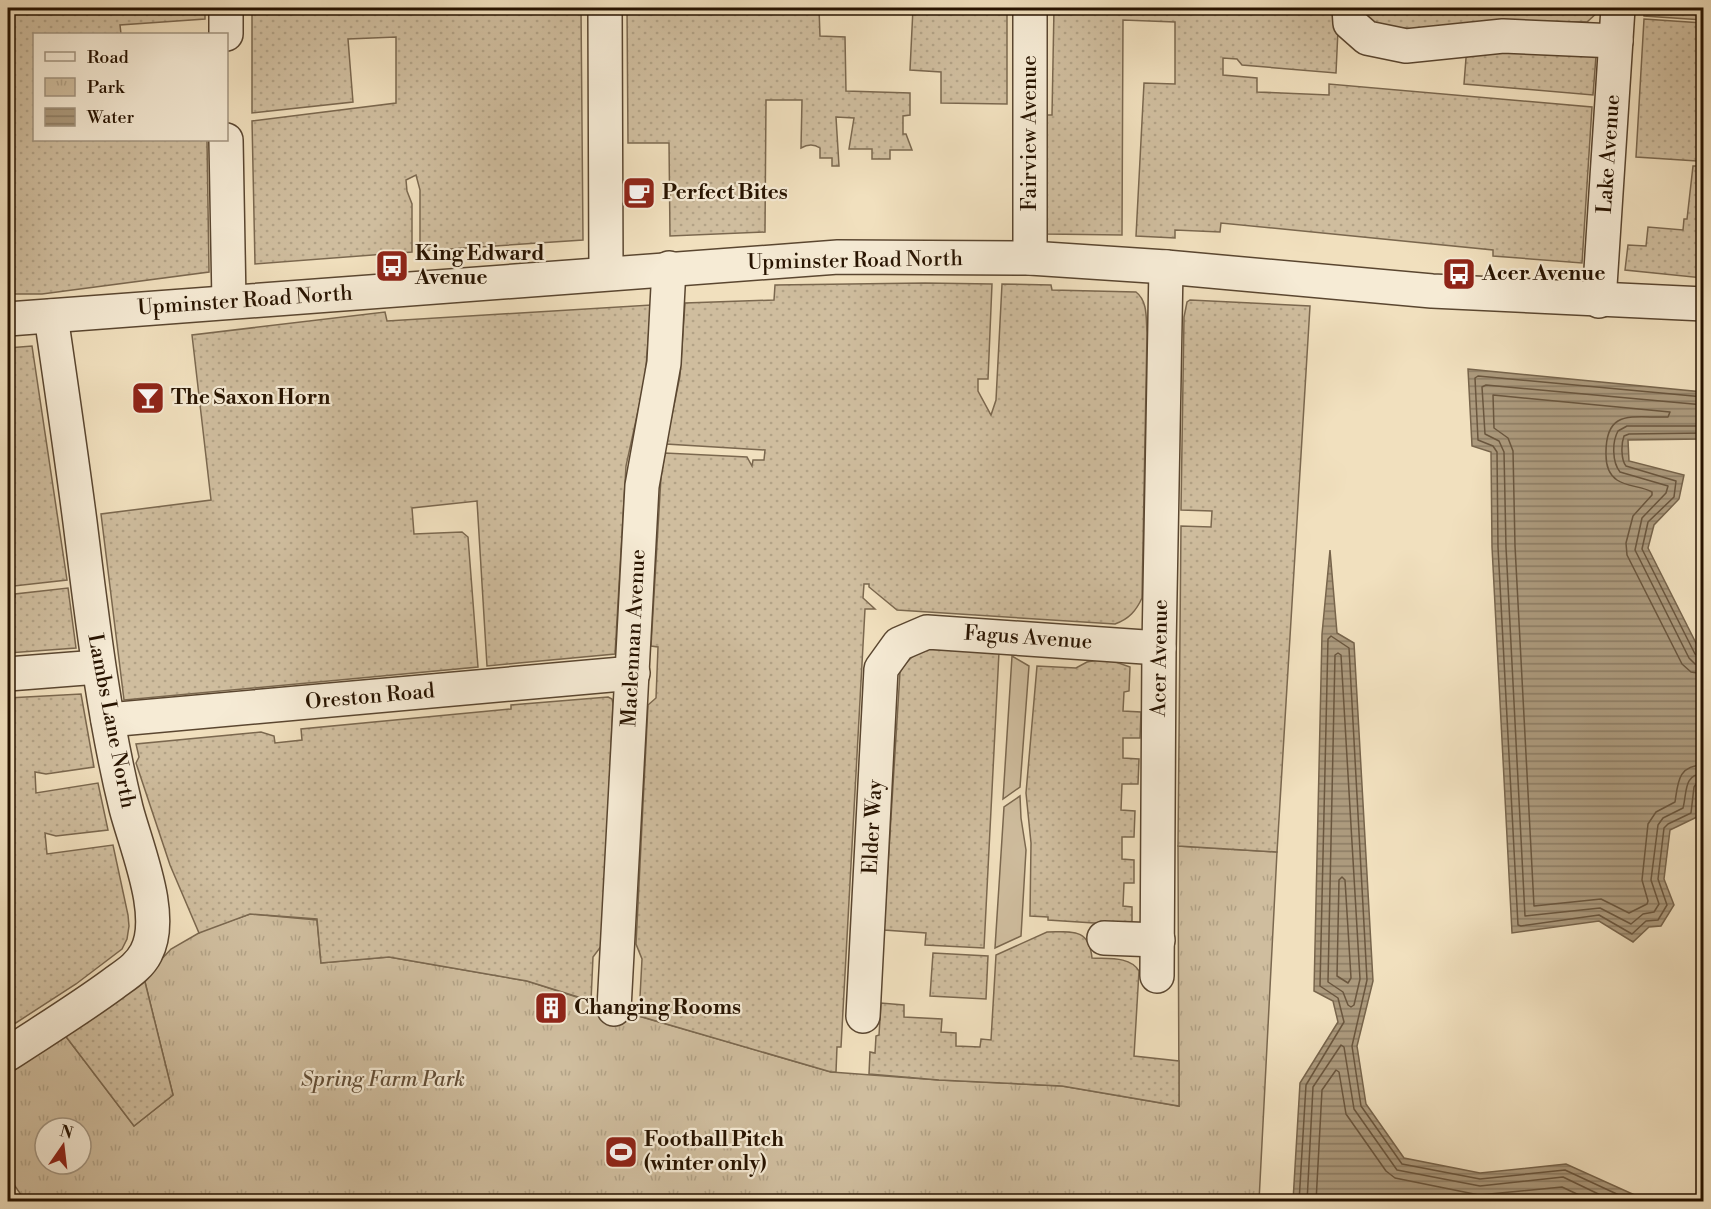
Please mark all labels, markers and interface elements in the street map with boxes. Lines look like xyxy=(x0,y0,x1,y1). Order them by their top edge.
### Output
legend xyxy=(33,33,228,141)
text: Road xyxy=(87,46,130,69)
street label: Fairview Avenue xyxy=(1017,55,1043,211)
text: Park xyxy=(87,76,126,99)
street label: Lake Avenue xyxy=(1592,94,1626,214)
text: Water xyxy=(86,106,135,129)
cafe icon: Perfect Bites xyxy=(621,175,657,211)
place label: Perfect Bites xyxy=(662,180,788,206)
place label: King Edward Avenue xyxy=(414,241,544,291)
street label: Upminster Road North xyxy=(747,246,964,276)
bus stop icon: King Edward Avenue xyxy=(374,248,410,284)
bus stop icon: Acer Avenue xyxy=(1441,256,1477,292)
place label: Acer Avenue xyxy=(1481,261,1605,287)
street label: Upminster Road North xyxy=(136,280,354,321)
bar icon: The Saxon Horn xyxy=(130,380,166,416)
place label: The Saxon Horn xyxy=(171,385,330,411)
street label: Maclennan Avenue xyxy=(616,548,652,728)
street label: Acer Avenue xyxy=(1146,599,1174,718)
street label: Fagus Avenue xyxy=(963,621,1093,655)
street label: Lambs Lane North xyxy=(81,631,141,811)
street label: Oreston Road xyxy=(304,678,436,716)
street label: Elder Way xyxy=(858,778,889,875)
building icon: Changing Rooms xyxy=(533,990,569,1026)
place label: Changing Rooms xyxy=(574,995,741,1021)
park label: Spring Farm Park xyxy=(301,1067,465,1093)
north arrow xyxy=(33,1116,93,1176)
text: N xyxy=(58,1121,75,1144)
place label: Football Pitch (winter only) xyxy=(644,1127,784,1177)
sports icon: Football Pitch (winter only) xyxy=(603,1134,639,1170)

